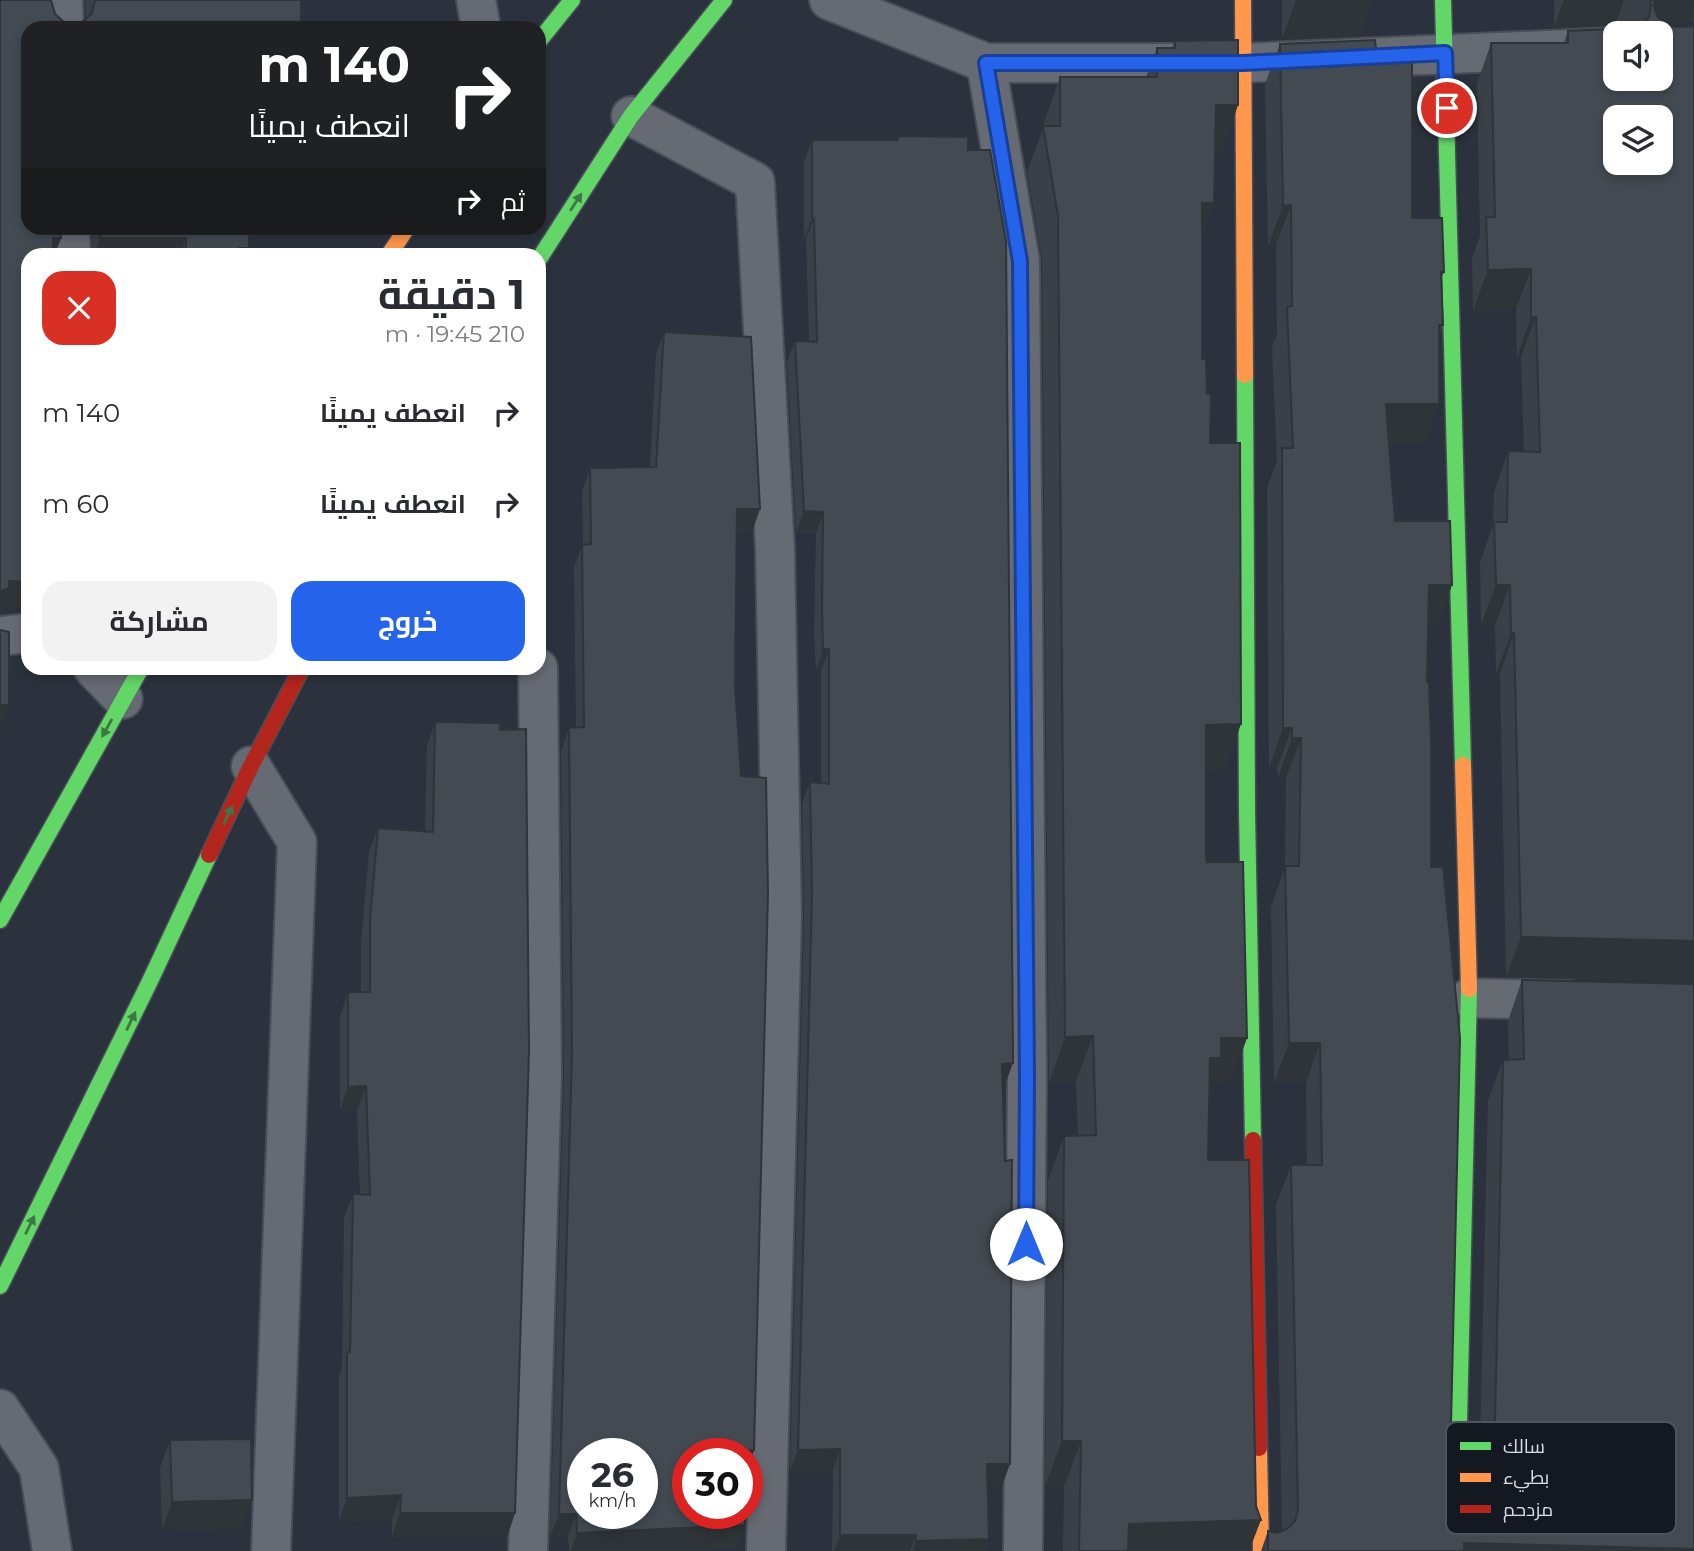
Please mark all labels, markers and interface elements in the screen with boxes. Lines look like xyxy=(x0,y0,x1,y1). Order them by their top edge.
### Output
map controls xyxy=(1603,21,1673,175)
button: sound xyxy=(1603,21,1673,91)
text: 140 m xyxy=(258,35,410,94)
icon: right xyxy=(434,49,525,140)
pin xyxy=(1417,78,1477,138)
icon: arrive xyxy=(1428,89,1466,127)
button: layers xyxy=(1603,105,1673,175)
text: انعطف يمينًا xyxy=(248,106,410,145)
icon: right xyxy=(449,182,487,220)
text: ثم xyxy=(501,186,525,218)
one-way arrow xyxy=(569,192,582,211)
text: 1 دقيقة xyxy=(378,268,525,320)
button: close xyxy=(42,271,116,345)
text: 210 m · 19:45 xyxy=(385,320,525,348)
icon: right xyxy=(487,394,525,432)
text: 140 m xyxy=(42,397,120,429)
text: انعطف يمينًا xyxy=(320,397,466,429)
icon: right xyxy=(487,485,525,523)
text: 60 m xyxy=(42,488,109,520)
text: انعطف يمينًا xyxy=(320,488,466,520)
button: مشاركة xyxy=(42,581,277,661)
button: خروج xyxy=(291,581,525,661)
one-way arrow xyxy=(101,718,113,737)
one-way arrow xyxy=(222,805,234,825)
one-way arrow xyxy=(125,1011,136,1031)
position arrow xyxy=(989,1207,1063,1281)
one-way arrow xyxy=(25,1215,36,1235)
legend xyxy=(1446,1422,1676,1534)
text: سالك xyxy=(1503,1435,1545,1458)
speed limit sign: 30 xyxy=(672,1438,763,1529)
text: 26 xyxy=(591,1453,634,1496)
text: بطيء xyxy=(1503,1466,1549,1492)
text: km/h xyxy=(588,1490,637,1512)
text: مزدحم xyxy=(1503,1498,1553,1523)

